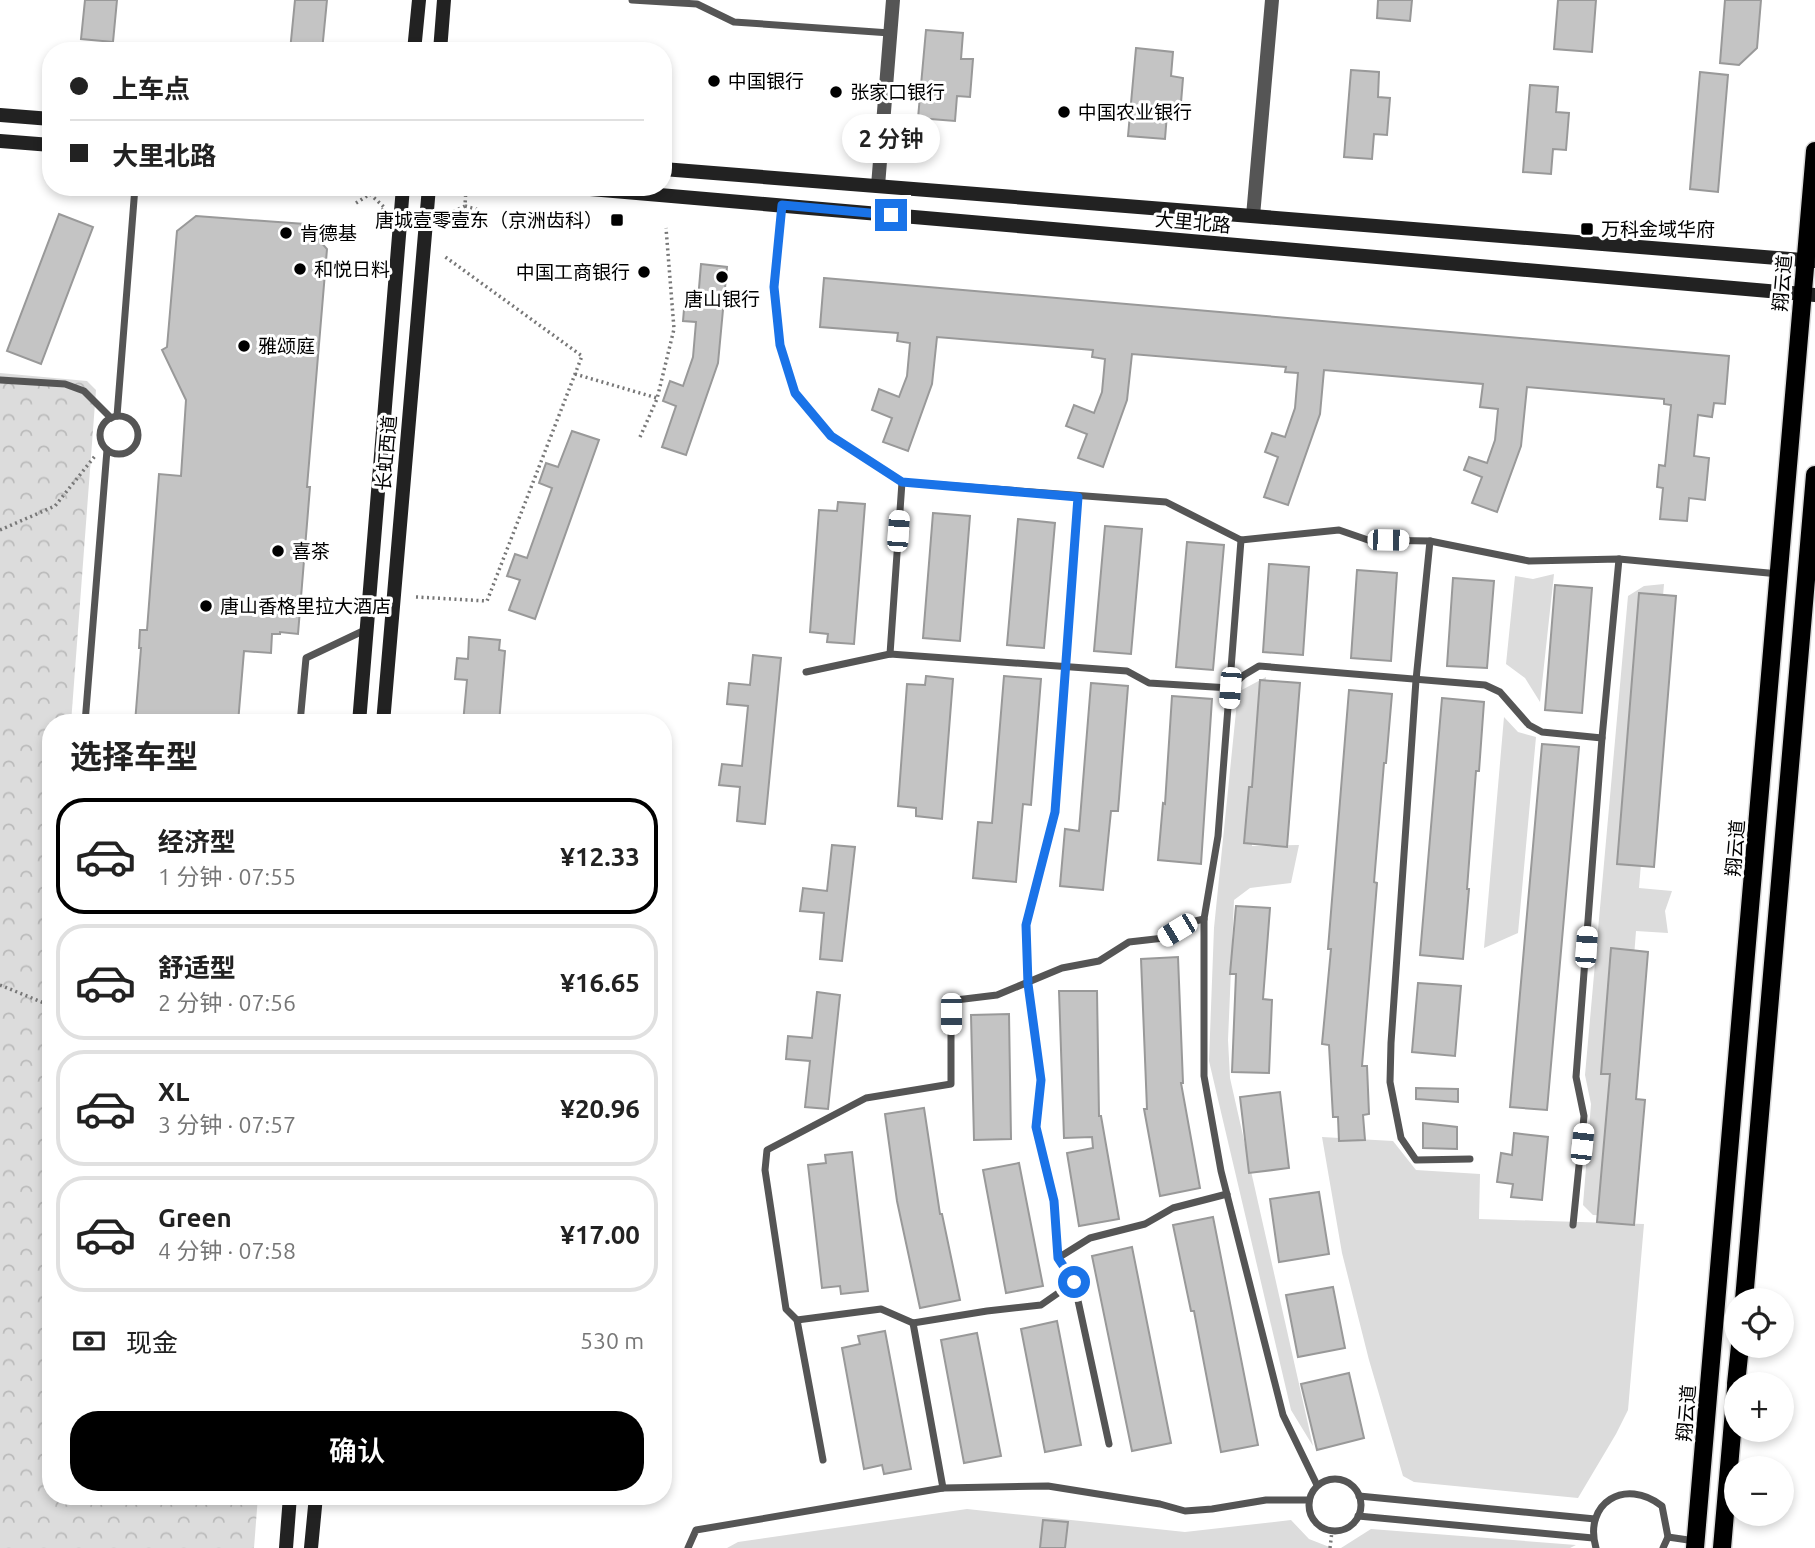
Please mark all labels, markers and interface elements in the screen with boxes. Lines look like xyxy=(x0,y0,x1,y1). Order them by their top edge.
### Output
place label: 中国银行 xyxy=(728,70,804,92)
marker: 中国银行 xyxy=(706,73,722,89)
text: 上车点 xyxy=(112,74,190,103)
place label: 张家口银行 xyxy=(850,81,945,103)
marker: 张家口银行 xyxy=(828,84,844,100)
place label: 中国农业银行 xyxy=(1078,101,1192,123)
marker: 中国农业银行 xyxy=(1056,104,1072,120)
callout: 2 分钟 xyxy=(842,114,940,162)
text: 2 分钟 xyxy=(859,126,923,151)
text: 大里北路 xyxy=(112,141,216,170)
route end xyxy=(875,199,907,231)
street label: 大里北路 xyxy=(1154,208,1232,236)
place label: 唐城壹零壹东（京洲齿科） xyxy=(375,209,603,231)
marker: 唐城壹零壹东（京洲齿科） xyxy=(609,212,625,228)
place label: 万科金域华府 xyxy=(1601,218,1715,240)
marker: 万科金域华府 xyxy=(1579,221,1595,237)
place label: 肯德基 xyxy=(300,222,357,244)
marker: 肯德基 xyxy=(278,225,294,241)
street label: 翔云道 xyxy=(1769,254,1795,312)
place label: 和悦日料 xyxy=(314,258,390,280)
marker: 和悦日料 xyxy=(292,261,308,277)
place label: 中国工商银行 xyxy=(516,261,630,283)
marker: 中国工商银行 xyxy=(636,264,652,280)
marker: 唐山银行 xyxy=(714,269,730,285)
place label: 唐山银行 xyxy=(684,288,760,310)
place label: 雅颂庭 xyxy=(258,335,315,357)
marker: 雅颂庭 xyxy=(236,338,252,354)
street label: 长虹西道 xyxy=(372,414,400,492)
car xyxy=(887,509,910,553)
car xyxy=(1367,529,1410,551)
place label: 喜茶 xyxy=(292,540,330,562)
marker: 喜茶 xyxy=(270,543,286,559)
place label: 唐山香格里拉大酒店 xyxy=(220,595,391,617)
marker: 唐山香格里拉大酒店 xyxy=(198,598,214,614)
car xyxy=(1219,666,1242,710)
text: 选择车型 xyxy=(70,738,198,774)
street label: 翔云道 xyxy=(1722,819,1748,877)
icon: car xyxy=(74,825,137,888)
text: 经济型 xyxy=(158,827,236,856)
text: ¥12.33 xyxy=(560,842,640,871)
text: 1 分钟 · 07:55 xyxy=(158,864,296,889)
car xyxy=(1154,910,1201,950)
car xyxy=(1575,925,1598,969)
icon: car xyxy=(74,951,137,1014)
text: 舒适型 xyxy=(158,953,236,982)
text: ¥16.65 xyxy=(560,968,640,997)
text: 2 分钟 · 07:56 xyxy=(158,990,296,1015)
car xyxy=(941,993,962,1035)
icon: car xyxy=(74,1077,137,1140)
text: XL xyxy=(158,1077,189,1106)
text: ¥20.96 xyxy=(560,1094,640,1123)
text: 3 分钟 · 07:57 xyxy=(158,1112,296,1137)
car xyxy=(1570,1122,1595,1166)
icon: car xyxy=(74,1203,137,1266)
text: Green xyxy=(158,1203,232,1232)
text: ¥17.00 xyxy=(560,1220,640,1249)
text: 4 分钟 · 07:58 xyxy=(158,1238,296,1263)
route start xyxy=(1058,1266,1090,1298)
map controls xyxy=(1724,1288,1794,1526)
button: locate xyxy=(1724,1288,1794,1358)
icon: cash xyxy=(70,1322,108,1360)
text: 现金 xyxy=(126,1328,178,1357)
text: 530 m xyxy=(580,1328,644,1353)
button: + xyxy=(1724,1372,1794,1442)
street label: 翔云道 xyxy=(1673,1384,1699,1442)
button: 确认 xyxy=(70,1411,644,1491)
button: − xyxy=(1724,1456,1794,1526)

